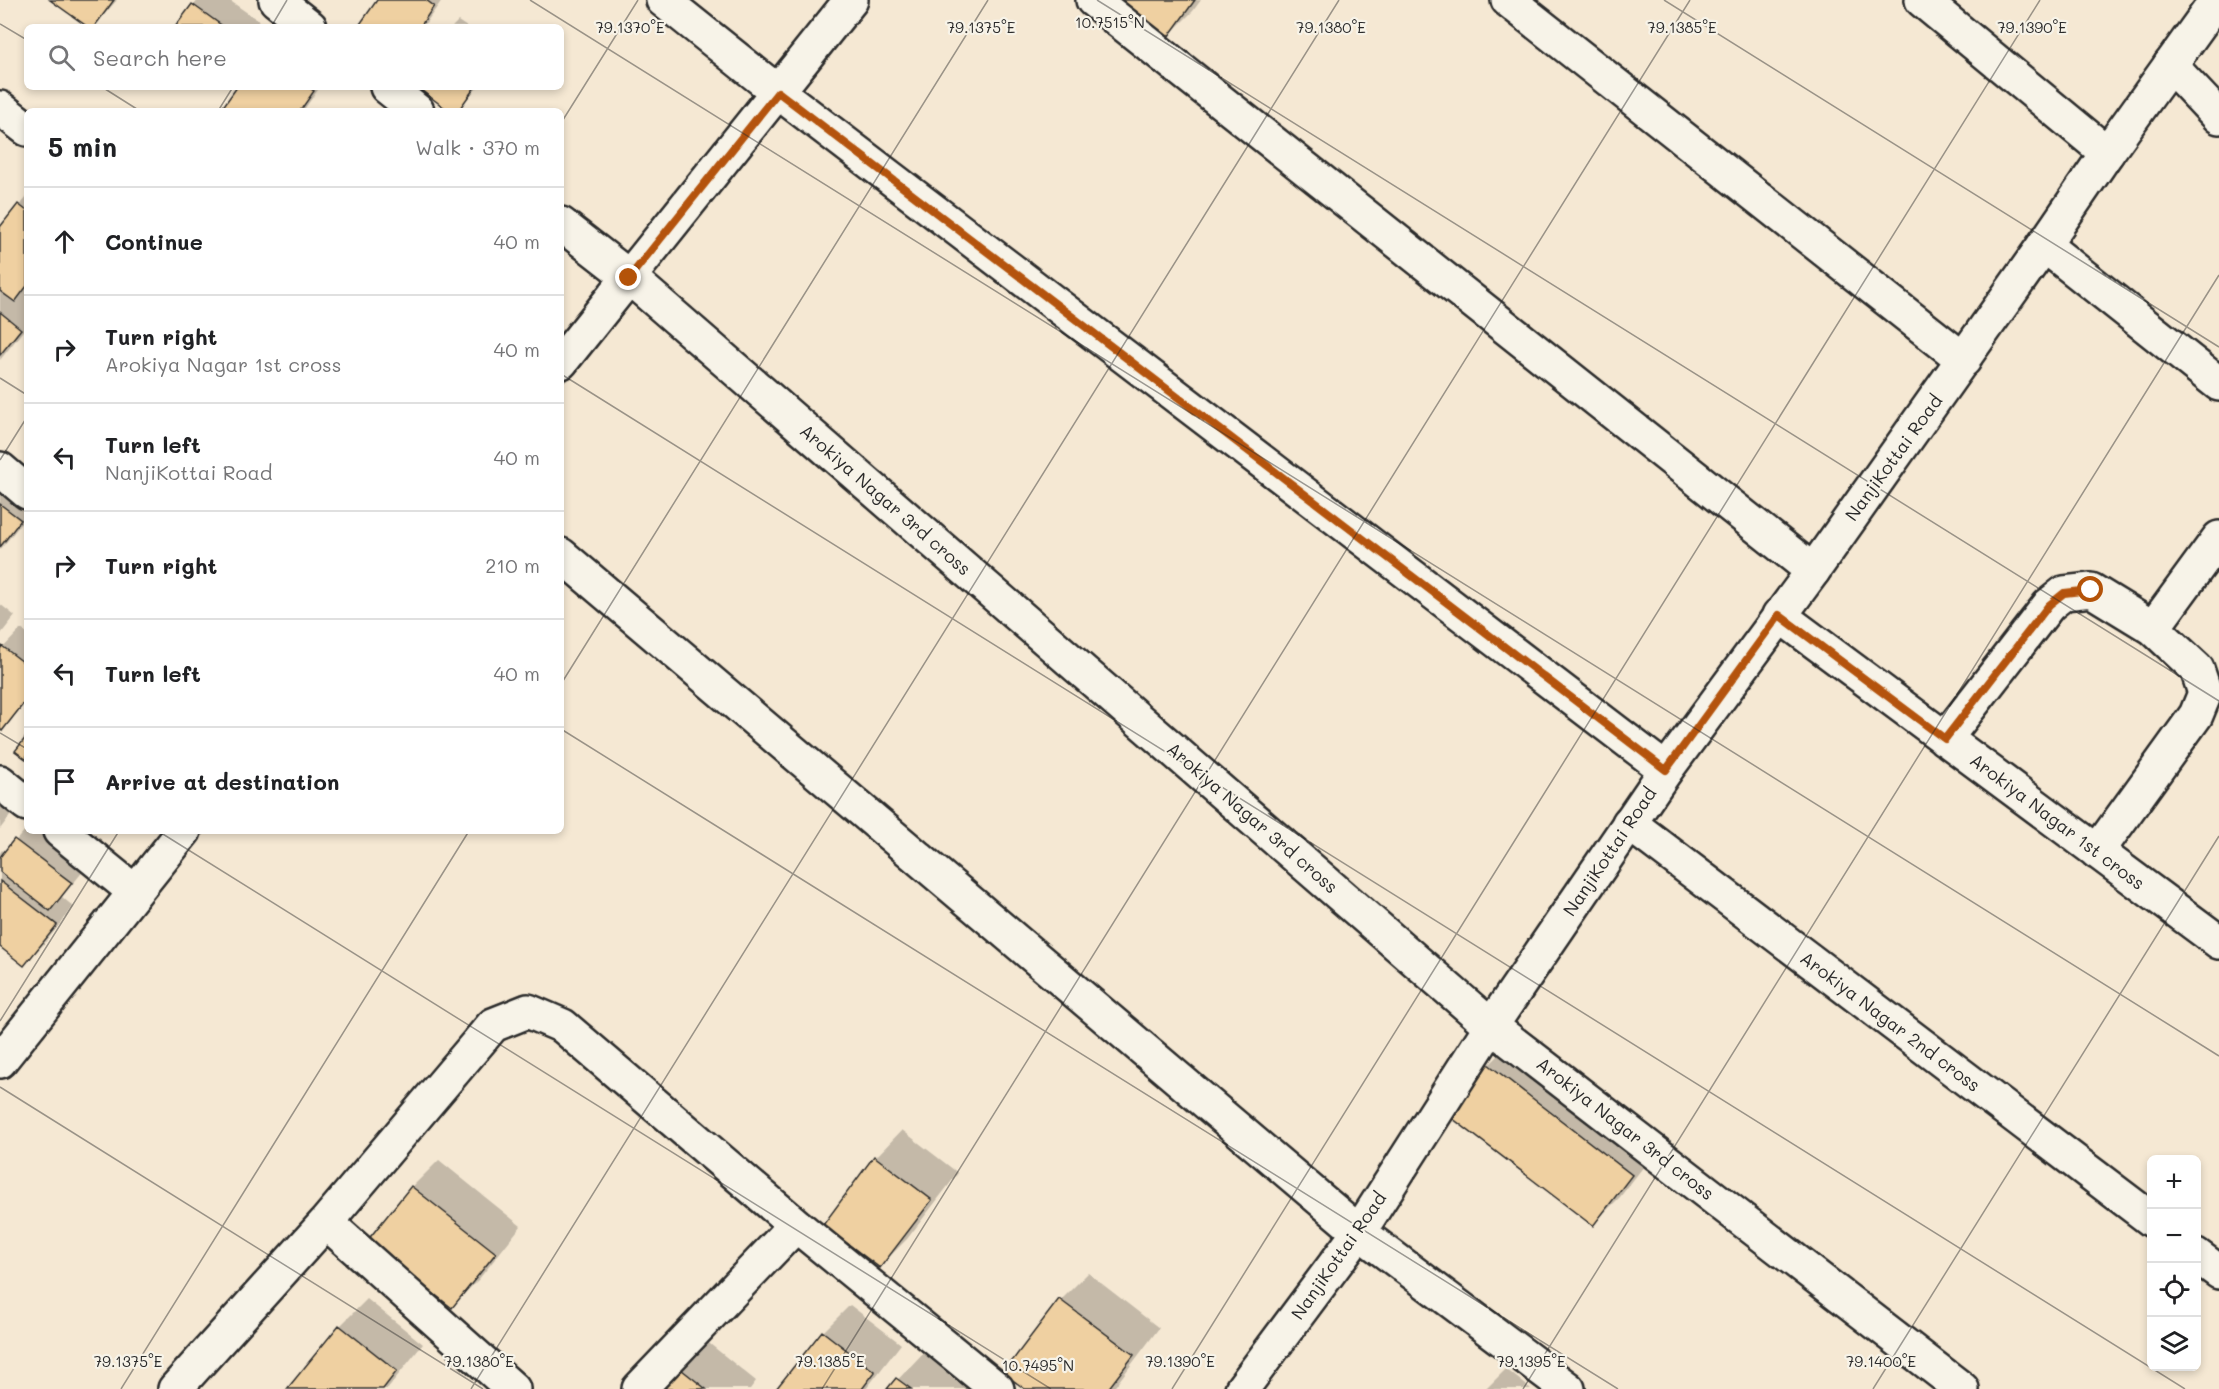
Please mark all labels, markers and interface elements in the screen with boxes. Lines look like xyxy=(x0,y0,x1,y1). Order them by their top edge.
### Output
text: 10.7515°N xyxy=(1075,12,1145,32)
text: 79.1370°E xyxy=(595,17,665,37)
text: 79.1375°E xyxy=(947,17,1016,37)
text: 79.1380°E xyxy=(1296,17,1366,37)
text: 79.1385°E xyxy=(1647,17,1717,37)
text: 79.1390°E xyxy=(1997,17,2067,37)
search box xyxy=(24,24,564,90)
icon: search xyxy=(45,41,78,74)
text: Search here xyxy=(93,43,227,72)
text: 5 min xyxy=(48,130,117,164)
text: Walk · 370 m xyxy=(415,134,540,160)
icon: ahead xyxy=(48,225,81,258)
text: Continue xyxy=(105,227,203,256)
text: 40 m xyxy=(494,228,540,254)
route end xyxy=(615,264,641,290)
text: Turn right xyxy=(105,322,217,351)
icon: right xyxy=(48,333,81,366)
text: 40 m xyxy=(494,336,540,362)
text: Arokiya Nagar 1st cross xyxy=(105,351,341,377)
street label: NanjiKottai Road xyxy=(1839,389,1947,525)
street label: Arokiya Nagar 3rd cross xyxy=(795,418,976,580)
text: Turn left xyxy=(105,430,201,459)
icon: left xyxy=(48,441,81,474)
text: 40 m xyxy=(494,444,540,470)
text: NanjiKottai Road xyxy=(105,459,273,485)
icon: right xyxy=(48,549,81,582)
text: Turn right xyxy=(105,551,217,580)
text: 210 m xyxy=(485,552,540,578)
route start xyxy=(2077,576,2103,602)
icon: left xyxy=(48,657,81,690)
text: Turn left xyxy=(105,659,201,688)
text: 40 m xyxy=(494,660,540,686)
street label: Arokiya Nagar 3rd cross xyxy=(1162,736,1343,898)
street label: Arokiya Nagar 1st cross xyxy=(1965,748,2150,895)
icon: arrive xyxy=(48,765,81,798)
text: Arrive at destination xyxy=(105,767,340,796)
street label: NanjiKottai Road xyxy=(1557,782,1661,921)
street label: Arokiya Nagar 2nd cross xyxy=(1796,946,1985,1097)
street label: Arokiya Nagar 3rd cross xyxy=(1532,1051,1719,1205)
map controls xyxy=(2147,1155,2201,1371)
button: + xyxy=(2147,1155,2201,1209)
street label: NanjiKottai Road xyxy=(1285,1187,1391,1324)
button: − xyxy=(2147,1209,2201,1263)
button: locate xyxy=(2147,1263,2201,1317)
button: layers xyxy=(2147,1317,2201,1371)
text: 79.1375°E xyxy=(94,1351,163,1371)
text: 79.1380°E xyxy=(444,1351,514,1371)
text: 79.1385°E xyxy=(795,1351,865,1371)
text: 79.1390°E xyxy=(1145,1351,1215,1371)
text: 79.1395°E xyxy=(1496,1351,1566,1371)
text: 79.1400°E xyxy=(1846,1351,1916,1371)
text: 10.7495°N xyxy=(1002,1355,1074,1375)

